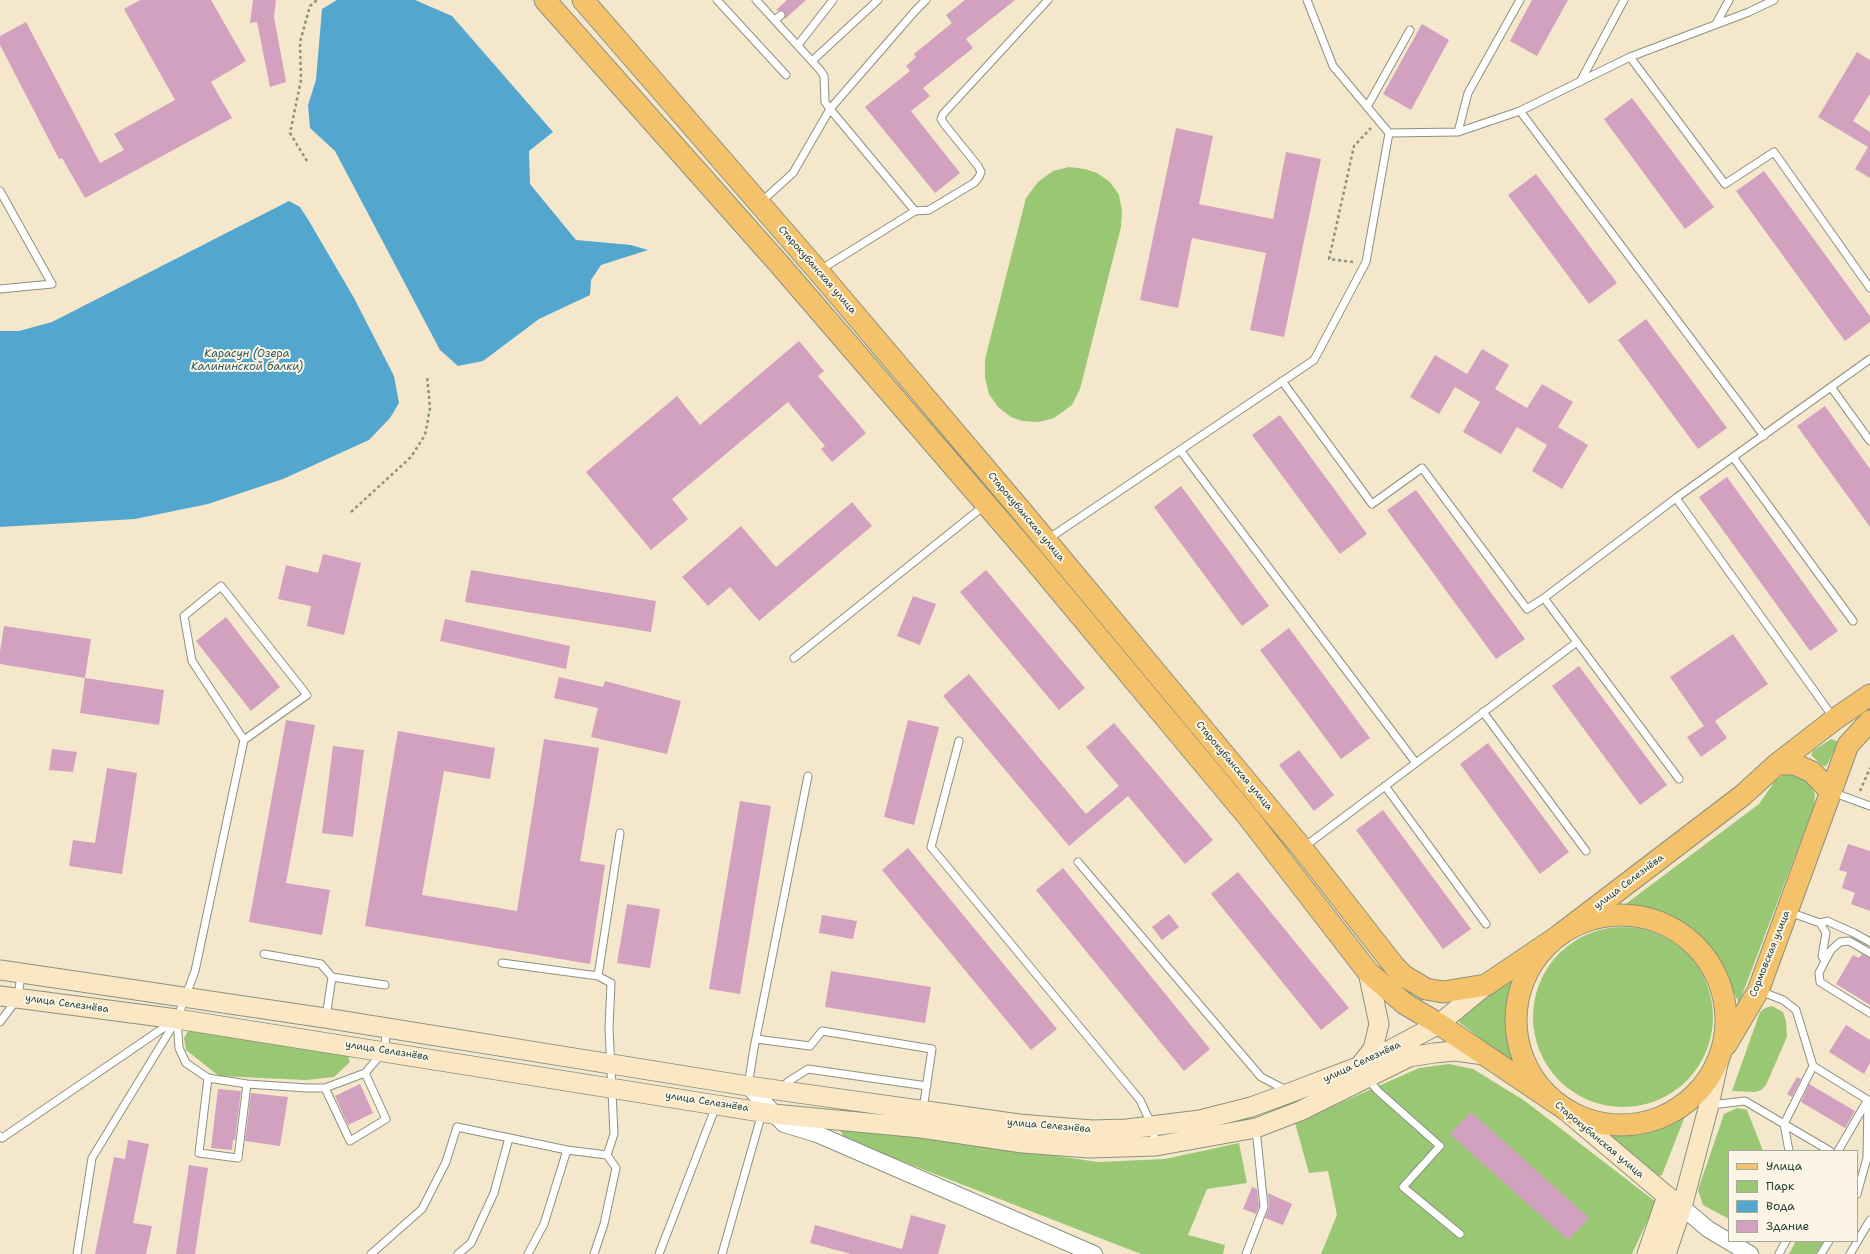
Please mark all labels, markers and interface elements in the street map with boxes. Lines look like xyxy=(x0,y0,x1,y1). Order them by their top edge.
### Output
street label: Старокубанская улица xyxy=(776,224,858,316)
water label: Карасун (Озера Калининской балки) xyxy=(191,347,303,373)
street label: Старокубанская улица xyxy=(985,470,1067,564)
street label: Старокубанская улица xyxy=(1193,719,1275,813)
street label: улица Селезнёва xyxy=(1592,852,1666,912)
street label: Сормовская улица xyxy=(1747,909,1793,999)
street label: улица Селезнёва xyxy=(24,992,110,1016)
street label: улица Селезнёва xyxy=(344,1038,430,1064)
street label: улица Селезнёва xyxy=(1321,1039,1403,1085)
street label: улица Селезнёва xyxy=(664,1089,750,1115)
street label: Старокубанская улица xyxy=(1552,1099,1646,1181)
street label: улица Селезнёва xyxy=(1007,1116,1091,1136)
legend xyxy=(1728,1150,1858,1242)
text: Улица xyxy=(1766,1158,1802,1174)
text: Парк xyxy=(1766,1178,1794,1194)
text: Вода xyxy=(1766,1198,1795,1214)
text: Здание xyxy=(1766,1218,1809,1234)

